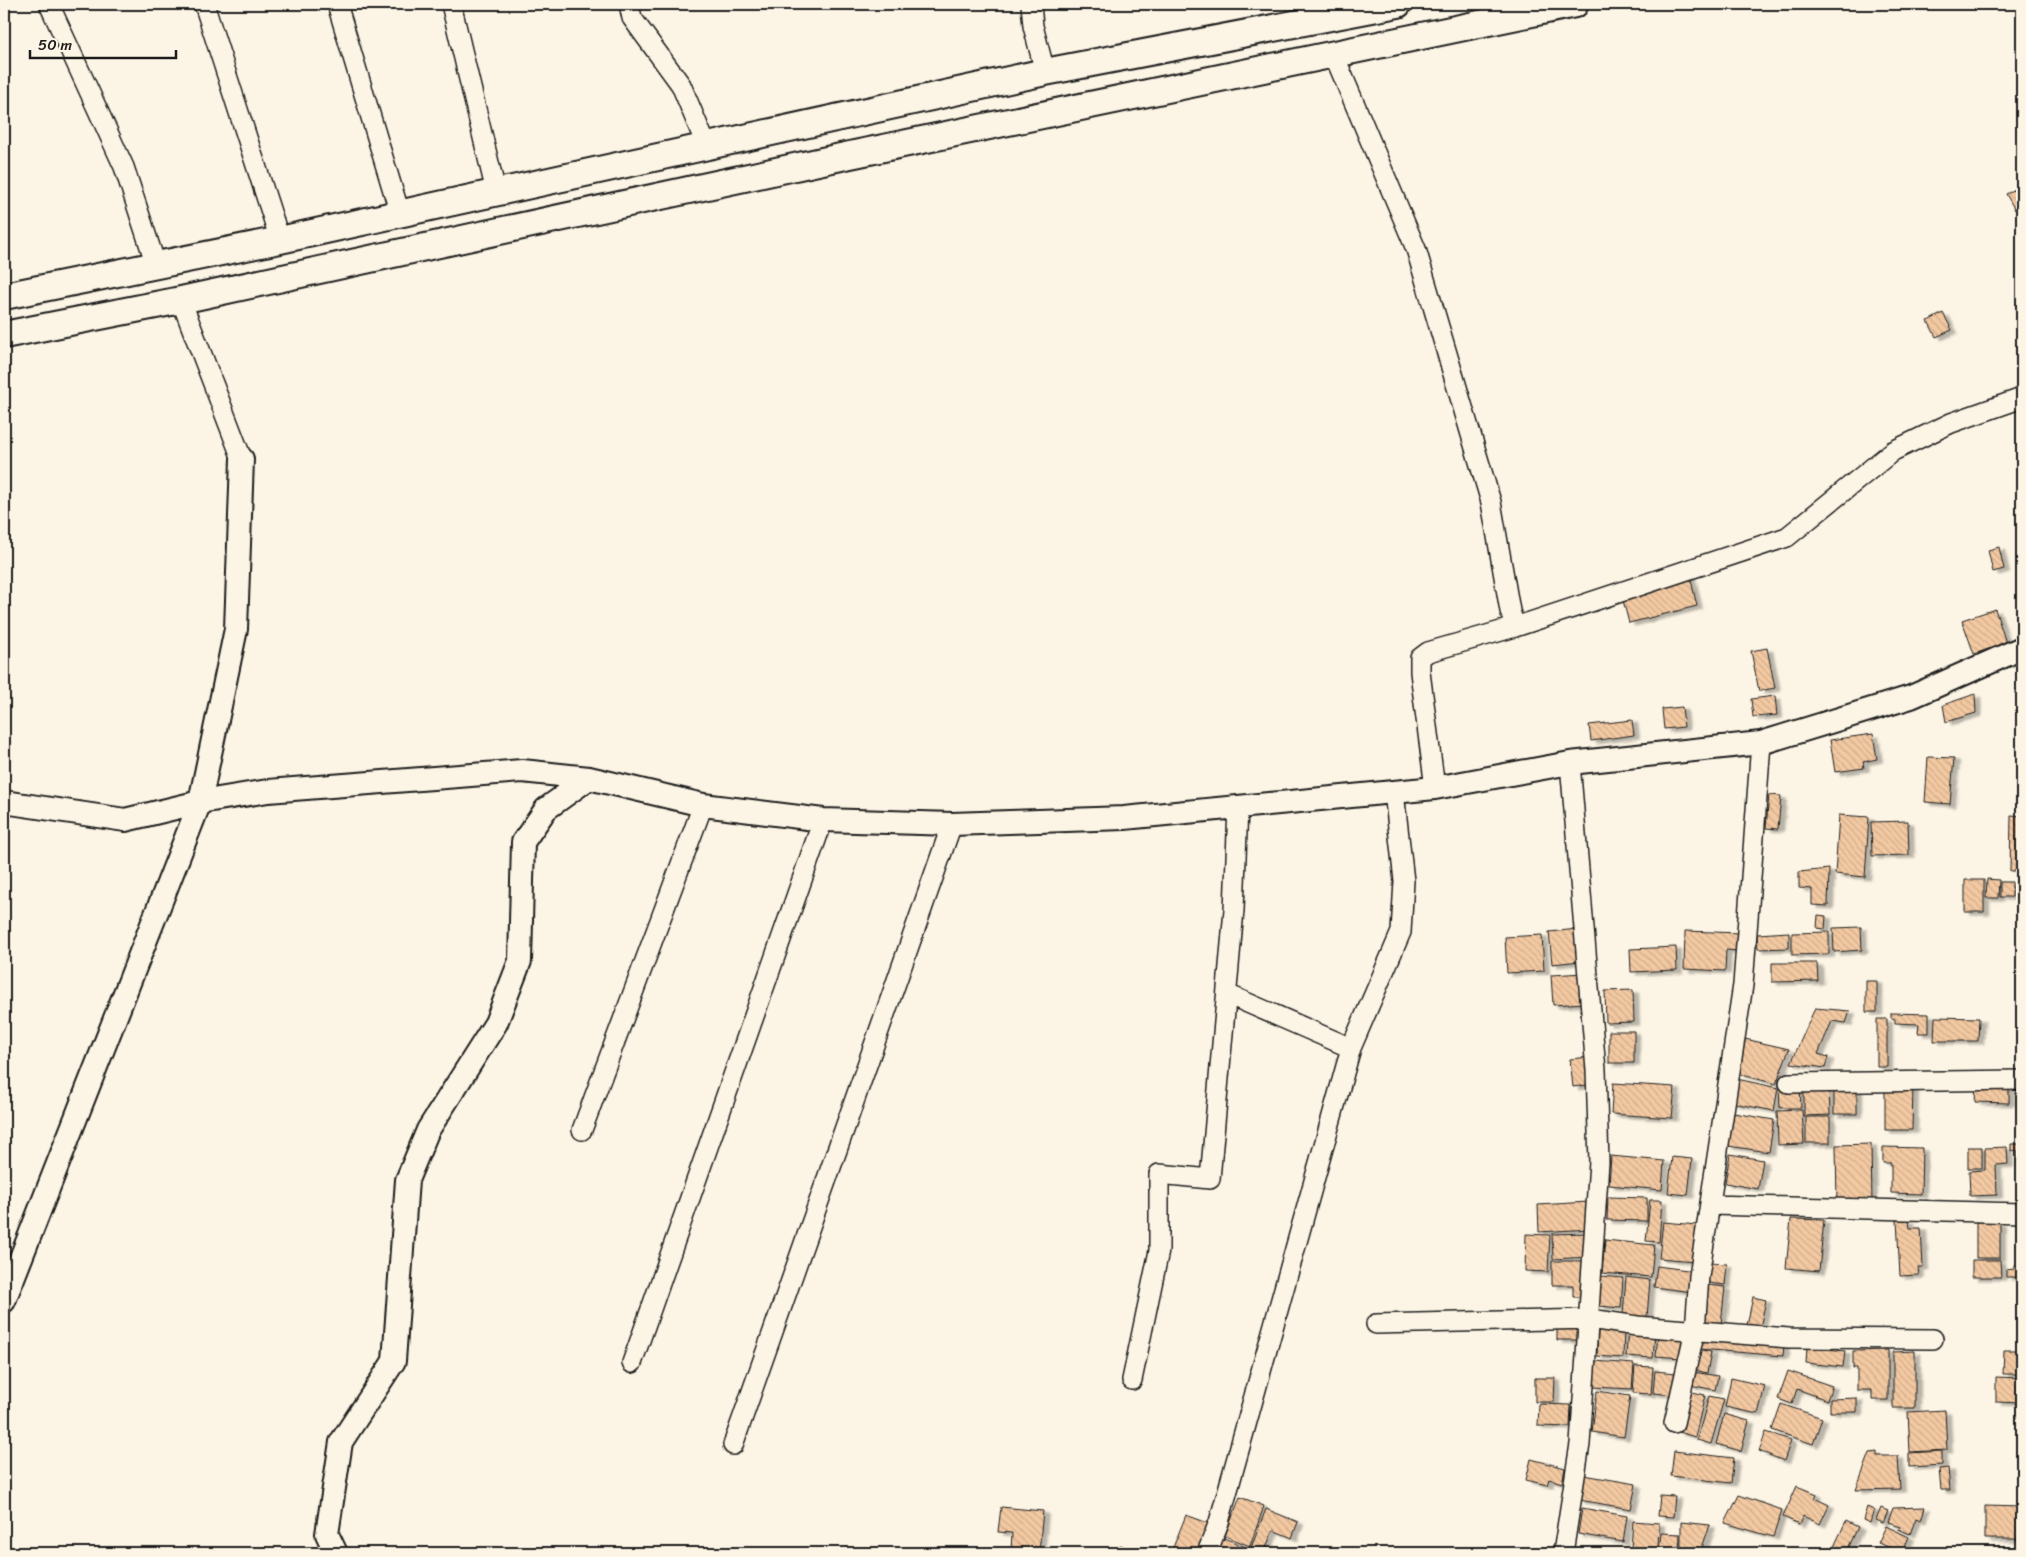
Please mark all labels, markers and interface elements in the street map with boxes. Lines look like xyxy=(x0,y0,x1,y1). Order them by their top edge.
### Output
scale bar xyxy=(30,28,176,60)
text: 50 m xyxy=(38,32,73,58)

